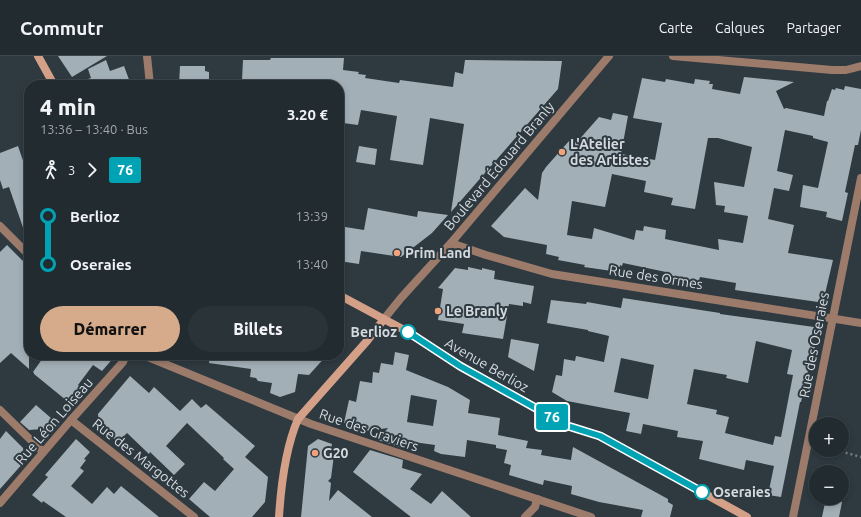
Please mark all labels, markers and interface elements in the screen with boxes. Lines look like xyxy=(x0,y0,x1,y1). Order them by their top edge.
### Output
text: Commutr xyxy=(20,17,103,39)
text: Carte xyxy=(659,20,693,36)
text: Calques xyxy=(715,20,764,36)
text: Partager xyxy=(786,20,841,36)
text: 4 min xyxy=(40,94,96,119)
street label: Boulevard Édouard Branly xyxy=(440,98,558,234)
text: 3.20 € xyxy=(287,106,328,123)
text: 13:36 – 13:40 · Bus xyxy=(40,122,148,136)
place label: L'Atelier des Artistes xyxy=(570,136,649,168)
marker: L'Atelier des Artistes xyxy=(557,147,567,157)
icon: walk xyxy=(40,159,62,181)
icon: forward xyxy=(81,159,103,181)
text: 76 xyxy=(117,162,133,178)
text: 3 xyxy=(68,163,75,177)
text: Berlioz xyxy=(70,208,120,225)
text: 13:39 xyxy=(295,209,328,223)
place label: Prim Land xyxy=(405,245,471,261)
marker: Prim Land xyxy=(392,248,402,258)
text: Oseraies xyxy=(70,256,132,273)
text: 13:40 xyxy=(295,257,328,271)
street label: Rue des Ormes xyxy=(608,262,704,292)
street label: Rue des Oseraies xyxy=(796,291,832,399)
place label: Le Branly xyxy=(446,303,508,319)
button: Démarrer xyxy=(40,306,180,352)
button: Billets xyxy=(188,306,328,352)
marker: Le Branly xyxy=(433,306,443,316)
place label: Berlioz xyxy=(351,324,397,340)
marker: Berlioz xyxy=(400,324,416,340)
street label: Avenue Berlioz xyxy=(442,335,532,395)
street label: Rue Léon Loiseau xyxy=(12,374,96,468)
line badge: 76 xyxy=(534,404,570,430)
street label: Rue des Graviers xyxy=(317,406,421,454)
text: 76 xyxy=(544,409,560,425)
street label: Rue des Margottes xyxy=(89,415,193,501)
map controls xyxy=(809,417,849,505)
button: + xyxy=(809,417,849,457)
place label: G20 xyxy=(323,445,349,461)
marker: G20 xyxy=(310,448,320,458)
button: − xyxy=(809,465,849,505)
marker: Oseraies xyxy=(694,484,710,500)
place label: Oseraies xyxy=(713,484,771,500)

